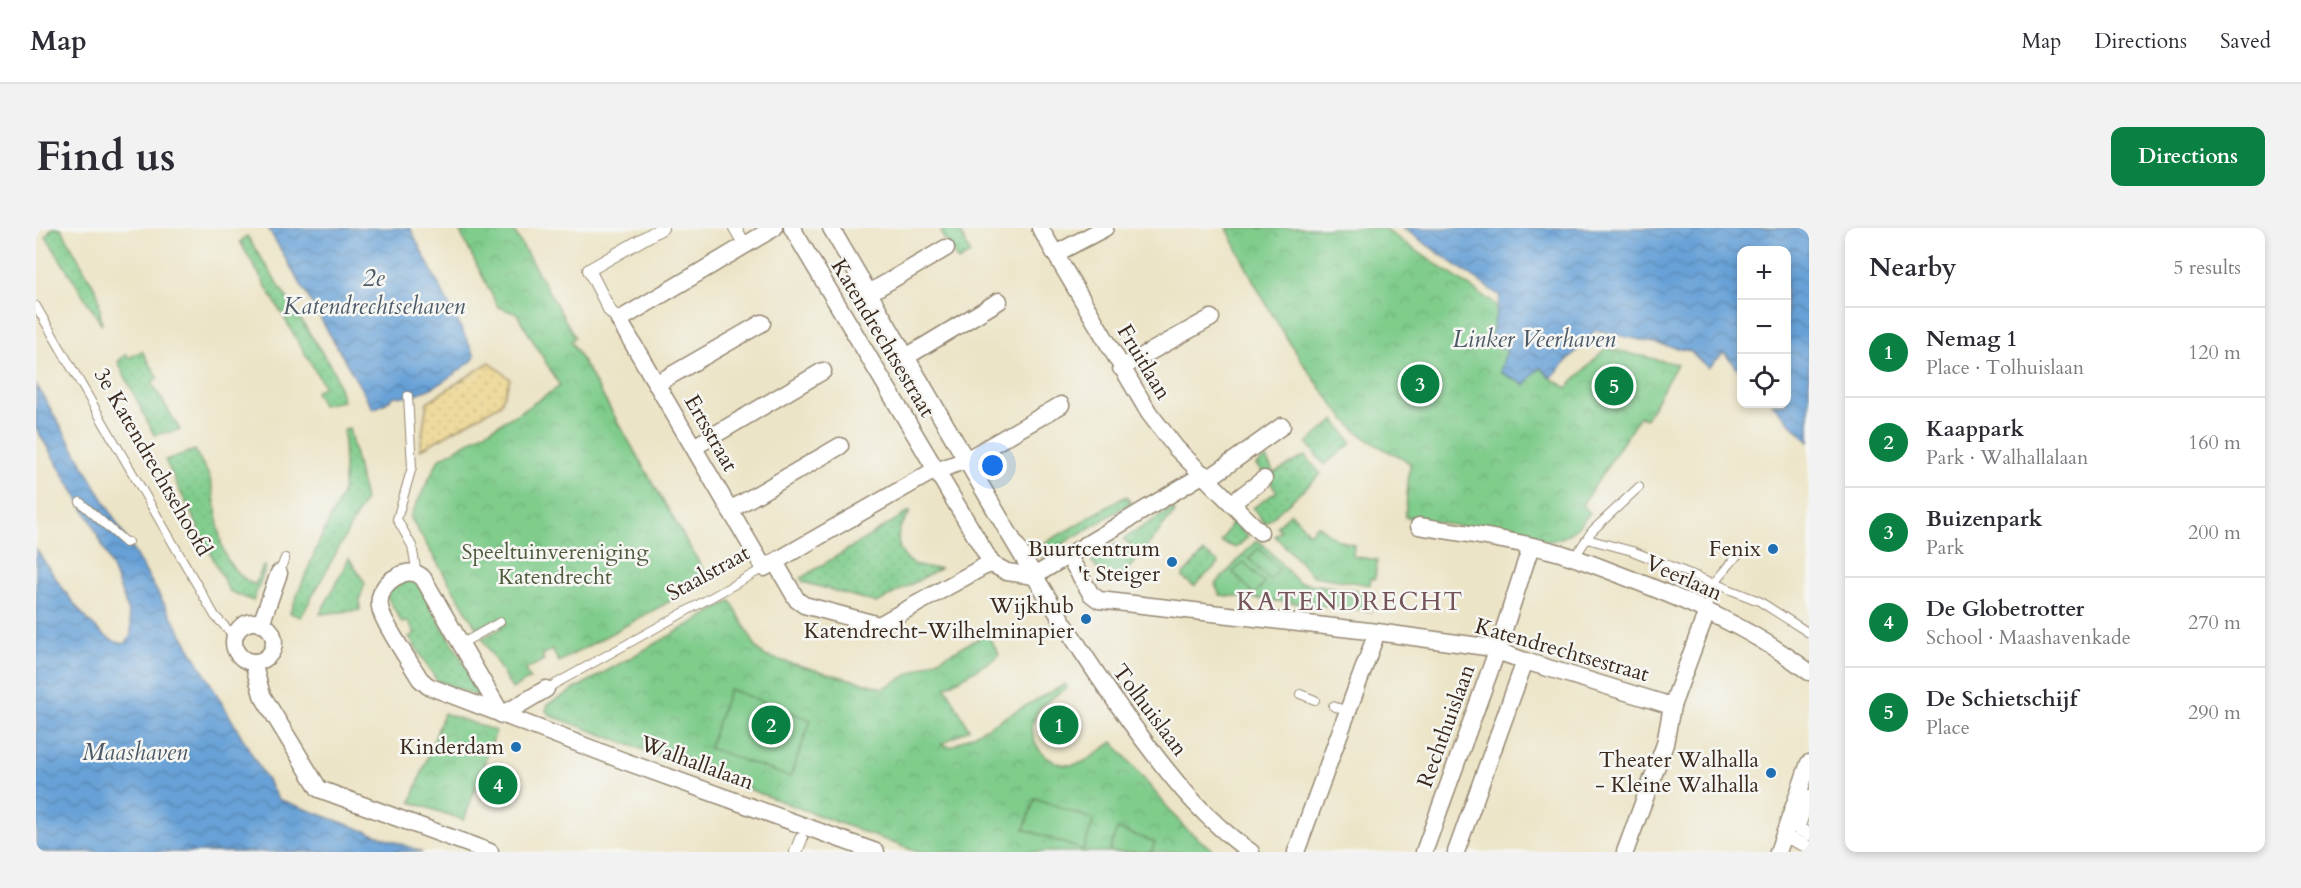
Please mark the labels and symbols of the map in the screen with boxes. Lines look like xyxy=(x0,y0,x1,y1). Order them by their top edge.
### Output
street label: Katendrechtsestraat xyxy=(824,253,942,423)
water label: 2e Katendrechtsehaven xyxy=(283,262,465,323)
street label: Fruitlaan xyxy=(1110,319,1178,406)
water label: Linker Veerhaven xyxy=(1452,323,1616,356)
street label: 3e Katendrechtsehoofd xyxy=(87,362,219,562)
pin: 3 xyxy=(1400,362,1440,406)
pin: 5 xyxy=(1594,364,1634,408)
street label: Ertsstraat xyxy=(677,389,745,477)
your location xyxy=(978,451,1007,480)
place label: Buurtcentrum 't Steiger xyxy=(1028,534,1161,589)
place label: Fenix xyxy=(1709,534,1761,564)
park label: Speeltuinvereniging Katendrecht xyxy=(461,537,649,592)
street label: Staalstraat xyxy=(661,538,755,608)
marker: Fenix xyxy=(1766,542,1780,556)
street label: Veerlaan xyxy=(1641,548,1728,608)
marker: Buurtcentrum 't Steiger xyxy=(1165,555,1179,569)
district label: KATENDRECHT xyxy=(1236,584,1464,619)
place label: Wijkhub Katendrecht-Wilhelminapier xyxy=(804,591,1075,646)
street label: Katendrechtsestraat xyxy=(1471,611,1653,689)
marker: Wijkhub Katendrecht-Wilhelminapier xyxy=(1079,612,1093,626)
street label: Tolhuislaan xyxy=(1105,658,1195,763)
street label: Rechthuislaan xyxy=(1410,660,1482,792)
pin: 2 xyxy=(752,702,790,748)
pin: 1 xyxy=(1040,702,1078,748)
street label: Walhallalaan xyxy=(635,728,758,798)
place label: Kinderdam xyxy=(399,732,504,762)
water label: Maashaven xyxy=(82,736,188,769)
marker: Kinderdam xyxy=(509,740,523,754)
place label: Theater Walhalla - Kleine Walhalla xyxy=(1595,745,1759,800)
pin: 4 xyxy=(478,762,518,808)
marker: Theater Walhalla - Kleine Walhalla xyxy=(1764,766,1778,780)

